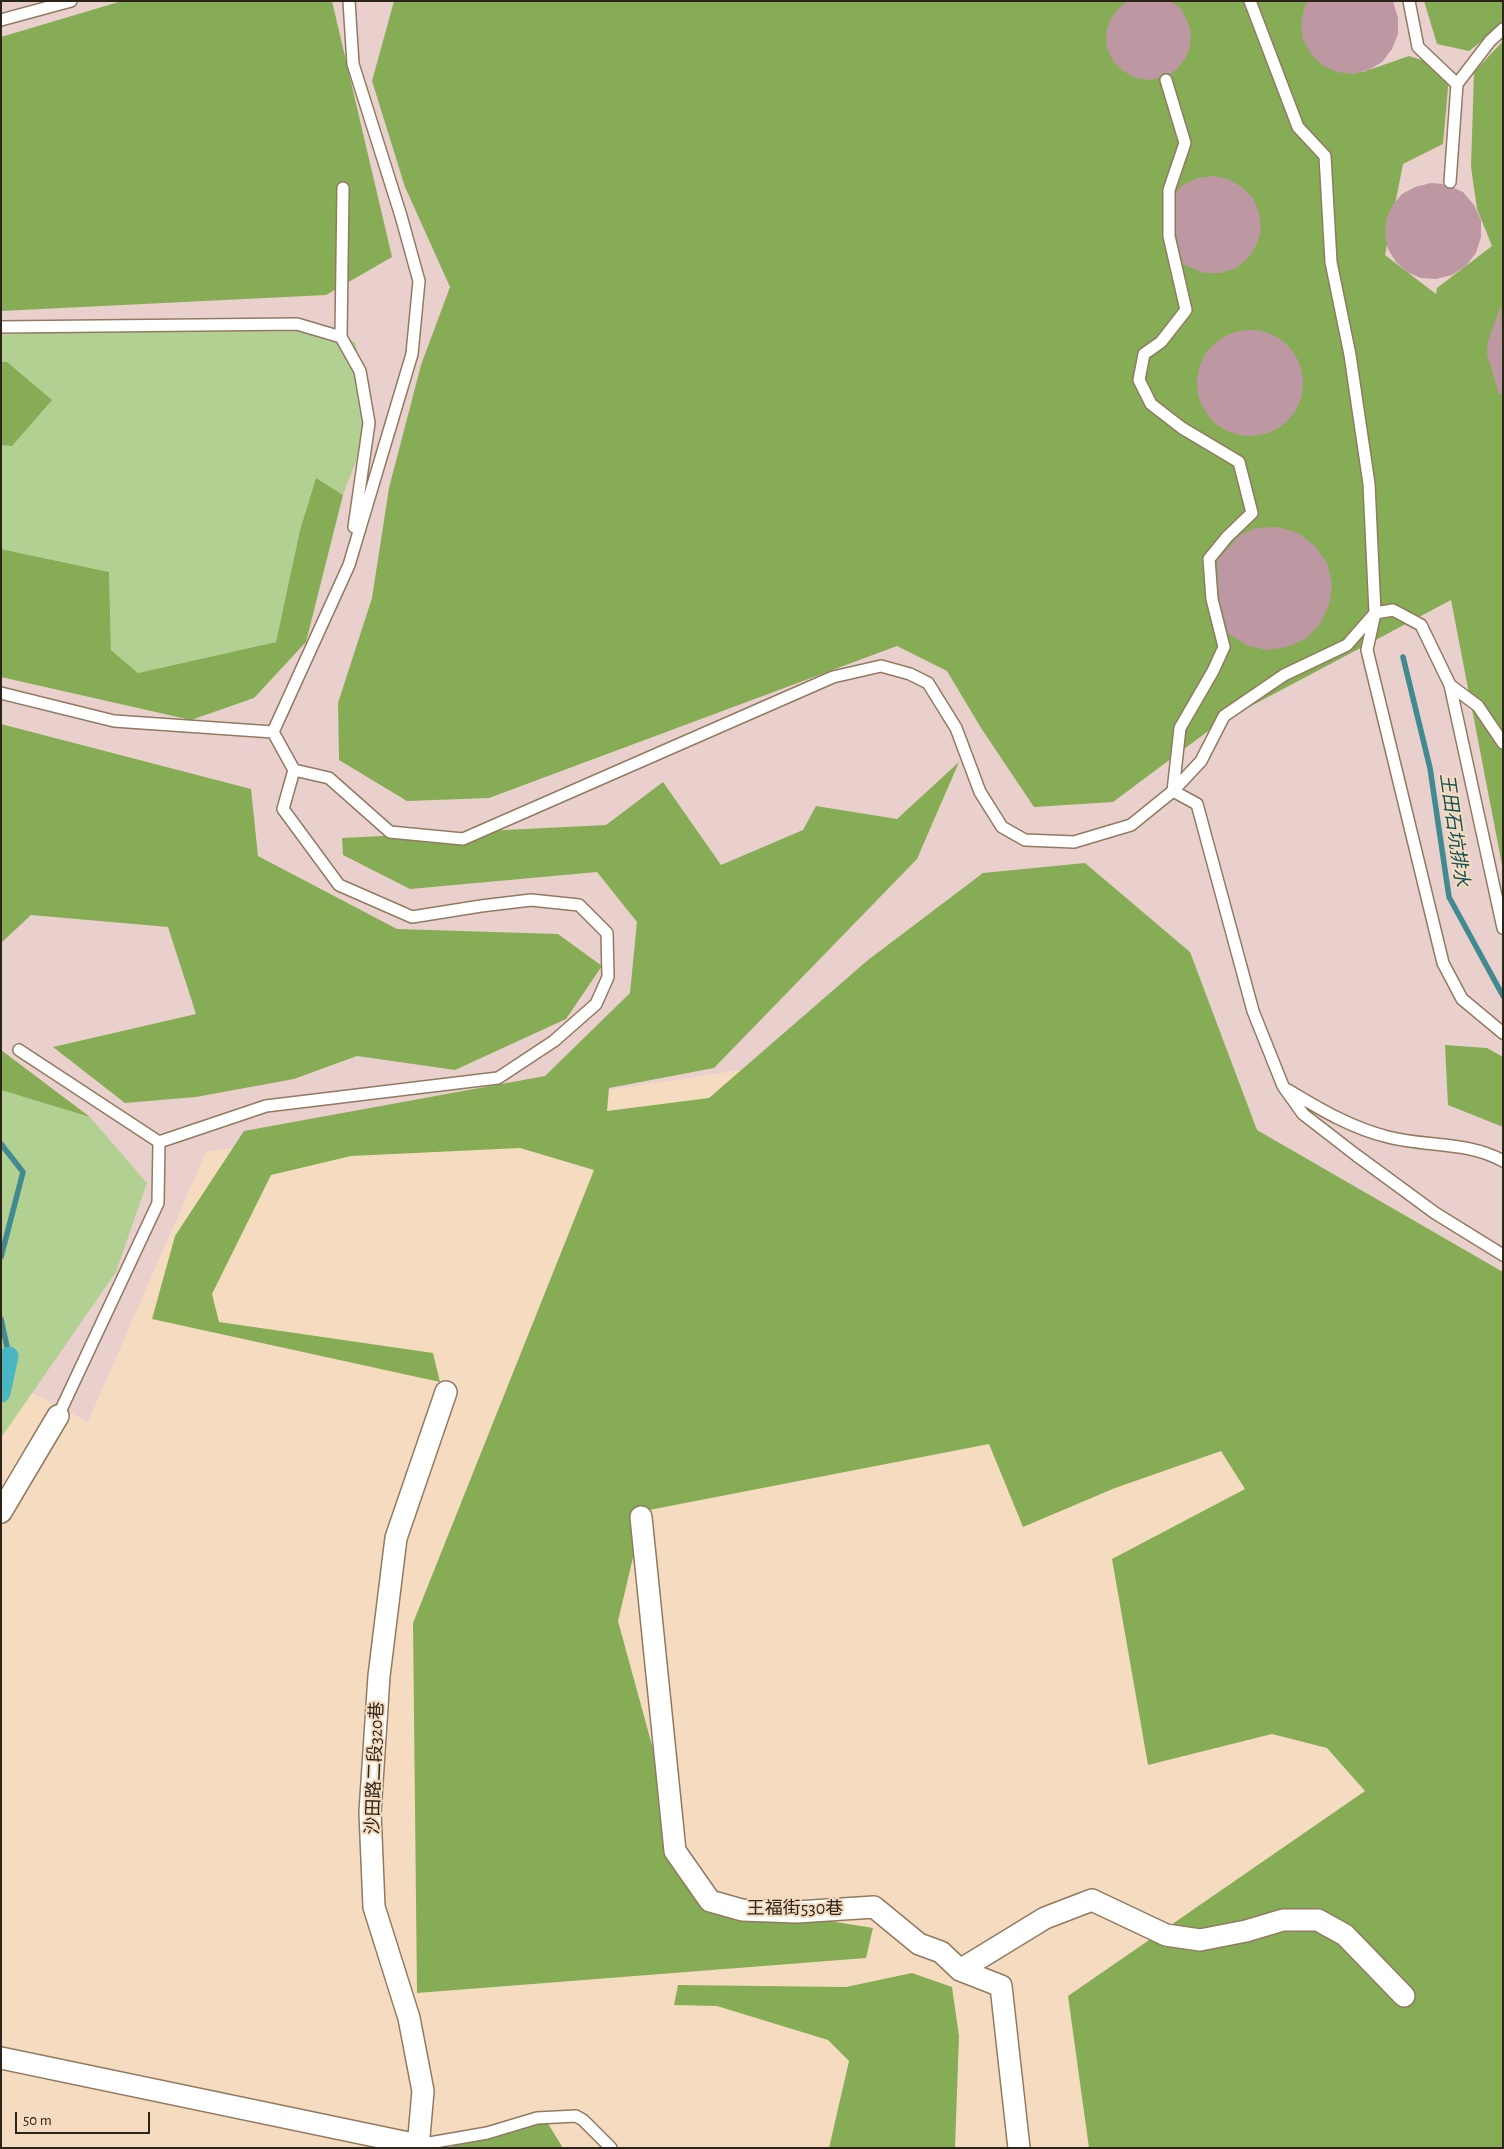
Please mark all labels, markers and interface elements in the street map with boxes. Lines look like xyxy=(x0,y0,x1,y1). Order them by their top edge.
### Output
water label: 王田石坑排水 xyxy=(1435,772,1473,888)
street label: 沙田路二段320巷 xyxy=(362,1701,388,1835)
street label: 王福街530巷 xyxy=(747,1898,843,1920)
scale bar xyxy=(18,2102,152,2134)
text: 50 m xyxy=(23,2113,52,2128)

